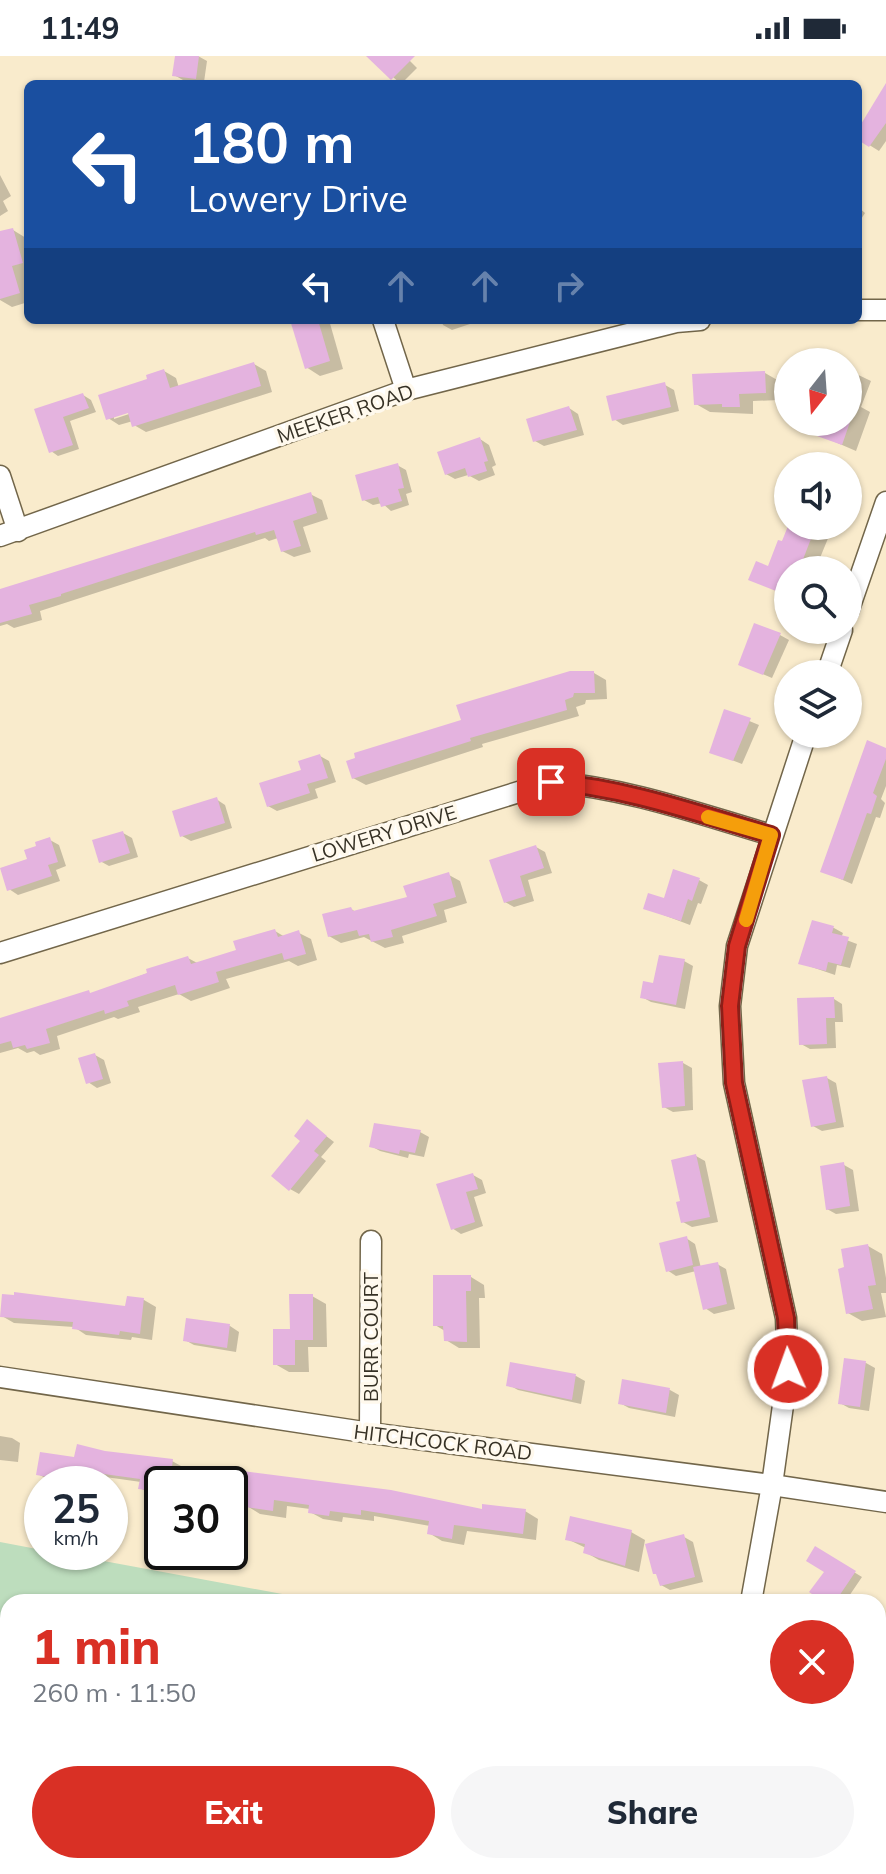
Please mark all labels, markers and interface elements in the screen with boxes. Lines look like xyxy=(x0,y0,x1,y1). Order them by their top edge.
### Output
text: 11:49 xyxy=(40,9,119,47)
text: 180 m xyxy=(188,107,355,177)
icon: left xyxy=(56,112,160,216)
text: Lowery Drive xyxy=(188,176,408,221)
icon: left xyxy=(295,264,339,308)
icon: ahead xyxy=(379,264,423,308)
icon: ahead xyxy=(463,264,507,308)
icon: right xyxy=(547,264,591,308)
north arrow xyxy=(774,348,862,436)
map controls xyxy=(774,348,862,748)
street label: MEEKER ROAD xyxy=(273,378,417,448)
button: sound xyxy=(774,452,862,540)
button: search xyxy=(774,556,862,644)
button: layers xyxy=(774,660,862,748)
pin xyxy=(517,748,585,816)
icon: arrive xyxy=(529,760,573,804)
street label: LOWERY DRIVE xyxy=(309,799,459,867)
street label: BURR COURT xyxy=(358,1272,383,1402)
position arrow xyxy=(746,1327,830,1411)
street label: HITCHCOCK ROAD xyxy=(352,1419,534,1465)
speed limit sign: 30 xyxy=(144,1466,248,1570)
text: 25 xyxy=(52,1483,100,1533)
text: km/h xyxy=(53,1525,99,1550)
text: 1 min xyxy=(32,1616,161,1676)
button: close xyxy=(770,1620,854,1704)
text: 260 m · 11:50 xyxy=(32,1676,196,1709)
button: Exit xyxy=(32,1766,435,1858)
button: Share xyxy=(451,1766,854,1858)

